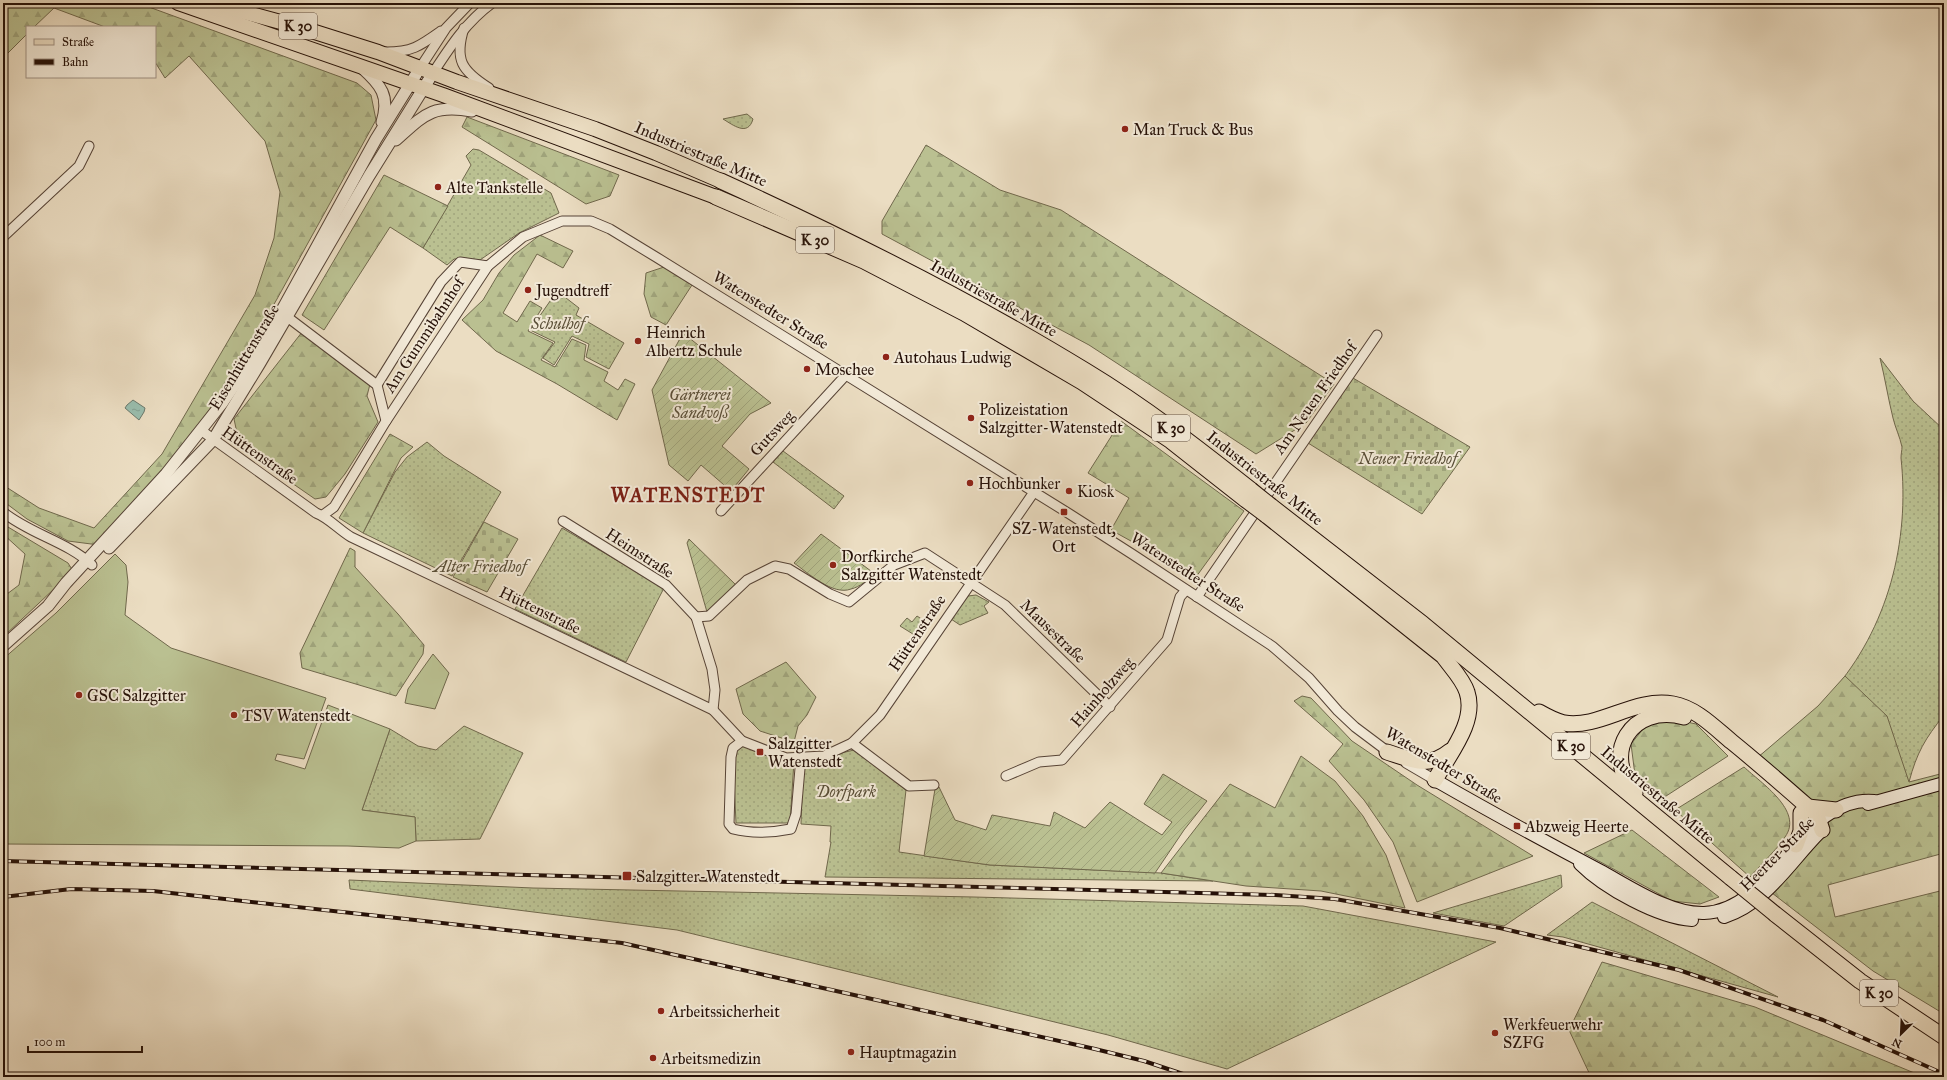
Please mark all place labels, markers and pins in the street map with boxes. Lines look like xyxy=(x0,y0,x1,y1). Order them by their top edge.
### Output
place label: Man Truck & Bus xyxy=(1133,120,1253,139)
marker: Man Truck & Bus xyxy=(1120,124,1130,134)
place label: Alte Tankstelle xyxy=(445,178,543,197)
marker: Alte Tankstelle xyxy=(433,182,443,192)
place label: Jugendtreff xyxy=(534,281,612,301)
marker: Jugendtreff xyxy=(523,285,533,295)
place label: Heinrich Albertz Schule xyxy=(645,323,743,360)
marker: Heinrich Albertz Schule xyxy=(633,336,643,346)
place label: Autohaus Ludwig xyxy=(893,348,1012,368)
marker: Autohaus Ludwig xyxy=(881,352,891,362)
place label: Moschee xyxy=(815,360,875,379)
marker: Moschee xyxy=(802,364,812,374)
place label: Polizeistation Salzgitter-Watenstedt xyxy=(979,400,1123,438)
marker: Polizeistation Salzgitter-Watenstedt xyxy=(966,413,976,423)
place label: Hochbunker xyxy=(978,474,1060,493)
marker: Hochbunker xyxy=(965,478,975,488)
place label: Kiosk xyxy=(1077,482,1115,501)
marker: Kiosk xyxy=(1064,486,1074,496)
marker: SZ-Watenstedt, Ort xyxy=(1059,507,1069,517)
place label: SZ-Watenstedt, Ort xyxy=(1012,519,1116,556)
place label: Dorfkirche Salzgitter Watenstedt xyxy=(841,547,982,585)
marker: Dorfkirche Salzgitter Watenstedt xyxy=(828,560,838,570)
place label: GSC Salzgitter xyxy=(87,686,186,706)
marker: GSC Salzgitter xyxy=(74,690,84,700)
place label: TSV Watenstedt xyxy=(242,706,351,725)
marker: TSV Watenstedt xyxy=(229,710,239,720)
place label: Salzgitter Watenstedt xyxy=(768,734,842,771)
marker: Salzgitter Watenstedt xyxy=(755,747,765,757)
place label: Abzweig Heerte xyxy=(1524,817,1629,837)
marker: Abzweig Heerte xyxy=(1512,821,1522,831)
place label: Salzgitter-Watenstedt xyxy=(636,867,780,887)
marker: Salzgitter-Watenstedt xyxy=(621,870,633,882)
place label: Arbeitssicherheit xyxy=(668,1002,780,1021)
marker: Arbeitssicherheit xyxy=(656,1006,666,1016)
place label: Werkfeuerwehr SZFG xyxy=(1503,1015,1603,1052)
marker: Werkfeuerwehr SZFG xyxy=(1490,1028,1500,1038)
place label: Hauptmagazin xyxy=(859,1043,957,1063)
marker: Hauptmagazin xyxy=(846,1047,856,1057)
place label: Arbeitsmedizin xyxy=(660,1049,761,1068)
marker: Arbeitsmedizin xyxy=(648,1053,658,1063)

